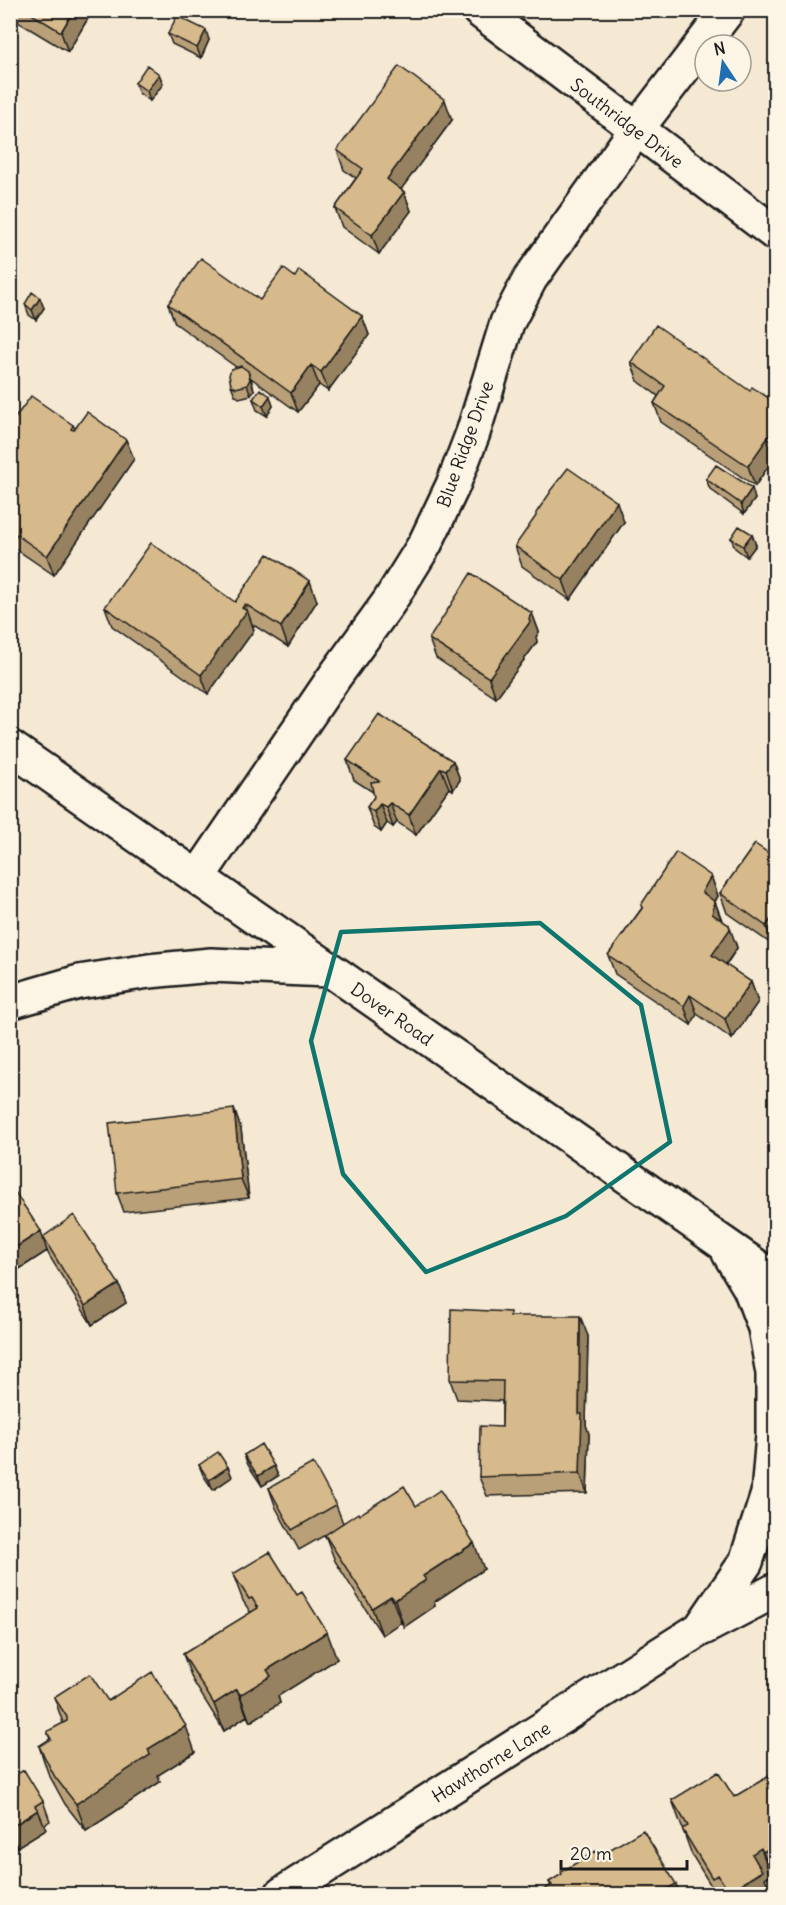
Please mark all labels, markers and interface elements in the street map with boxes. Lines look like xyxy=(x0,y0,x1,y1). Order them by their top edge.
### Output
north arrow xyxy=(693,33,753,93)
text: N xyxy=(712,37,727,59)
street label: Southridge Drive xyxy=(566,73,688,173)
street label: Blue Ridge Drive xyxy=(431,378,499,510)
street label: Dover Road xyxy=(346,977,438,1051)
street label: Hawthorne Lane xyxy=(427,1716,555,1808)
scale bar xyxy=(561,1833,687,1871)
text: 20 m xyxy=(570,1842,612,1865)

